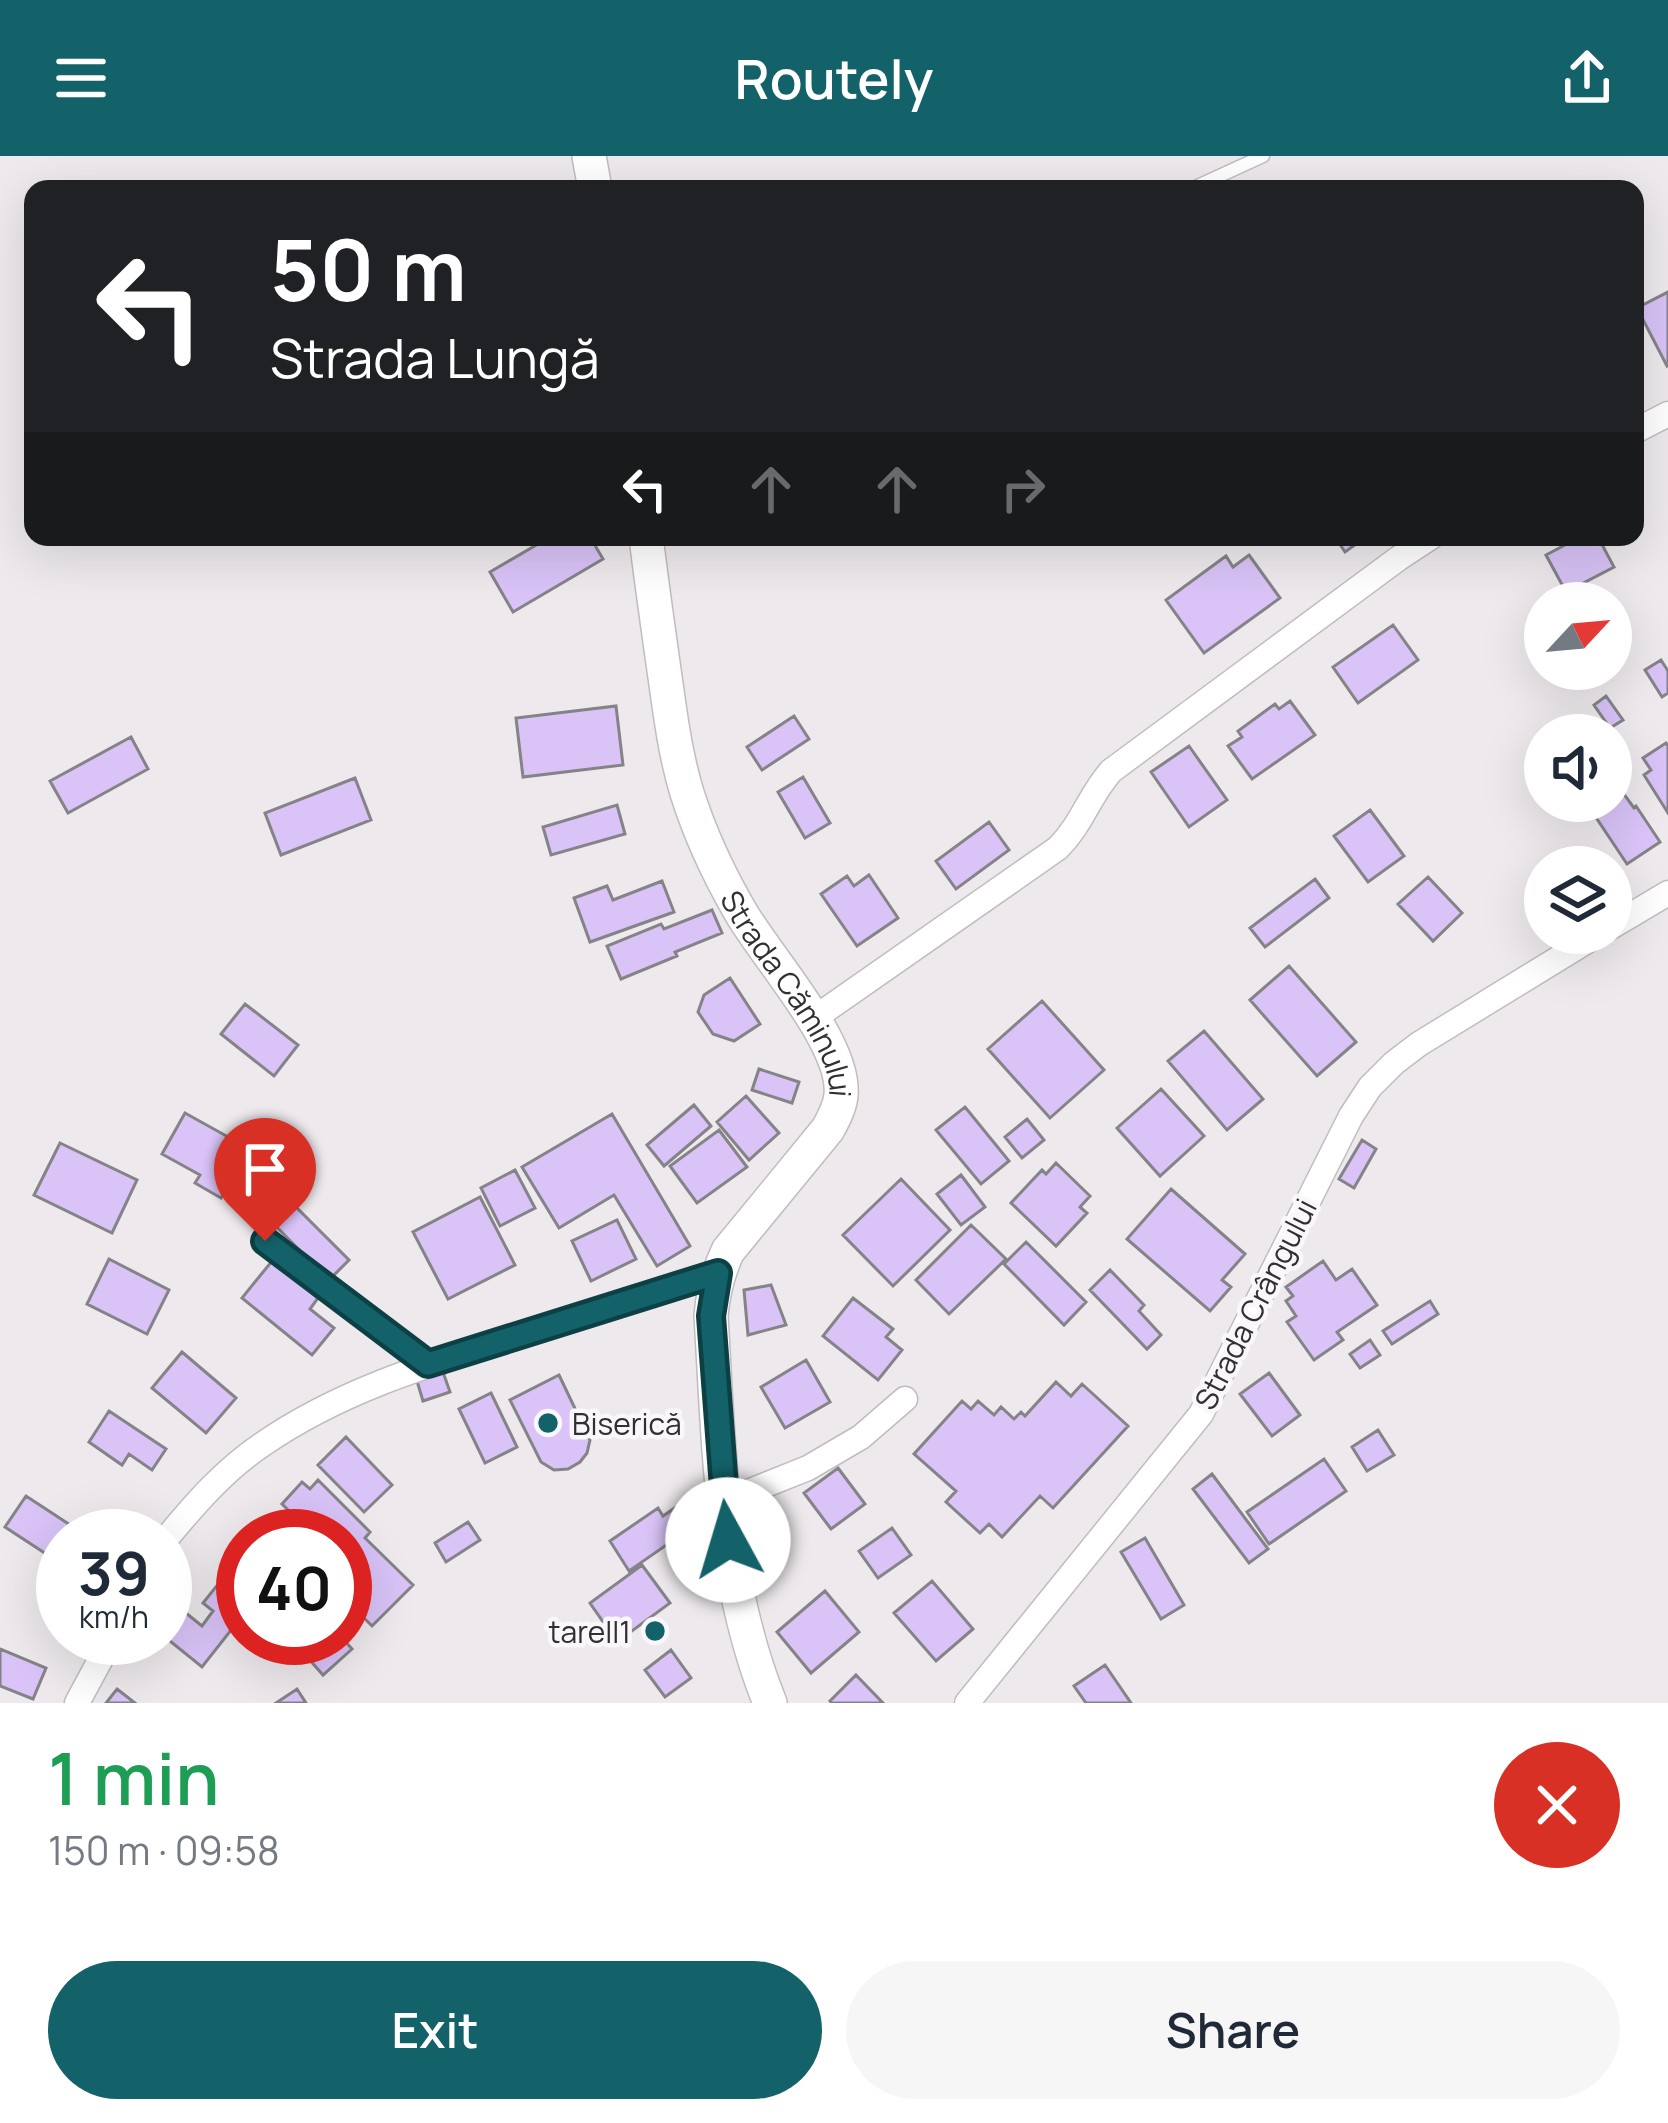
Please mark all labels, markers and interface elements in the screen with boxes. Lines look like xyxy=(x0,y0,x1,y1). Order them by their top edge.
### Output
text: Routely xyxy=(735,41,933,115)
icon: menu xyxy=(48,45,114,111)
icon: share xyxy=(1554,45,1620,111)
text: 50 m xyxy=(270,211,467,326)
icon: left xyxy=(72,228,228,384)
text: Strada Lungă xyxy=(270,320,600,394)
icon: left xyxy=(612,456,678,522)
icon: ahead xyxy=(738,456,804,522)
icon: ahead xyxy=(864,456,930,522)
icon: right xyxy=(990,456,1056,522)
north arrow xyxy=(1524,582,1632,690)
map controls xyxy=(1524,582,1632,954)
button: sound xyxy=(1524,714,1632,822)
button: layers xyxy=(1524,846,1632,954)
street label: Strada Căminului xyxy=(712,883,862,1099)
pin xyxy=(214,1118,316,1241)
icon: arrive xyxy=(232,1136,298,1202)
street label: Strada Crângului xyxy=(1184,1192,1326,1416)
place label: Biserică xyxy=(572,1403,682,1444)
marker: Biserică xyxy=(535,1410,561,1436)
position arrow xyxy=(665,1477,791,1603)
speed limit sign: 40 xyxy=(216,1509,372,1665)
text: 39 xyxy=(78,1531,150,1613)
text: km/h xyxy=(79,1596,149,1637)
place label: tarell1 xyxy=(549,1611,631,1652)
marker: tarell1 xyxy=(642,1618,668,1644)
text: 1 min xyxy=(48,1728,220,1827)
button: close xyxy=(1494,1742,1620,1868)
text: 150 m · 09:58 xyxy=(48,1823,280,1877)
button: Exit xyxy=(48,1961,822,2099)
button: Share xyxy=(846,1961,1620,2099)

